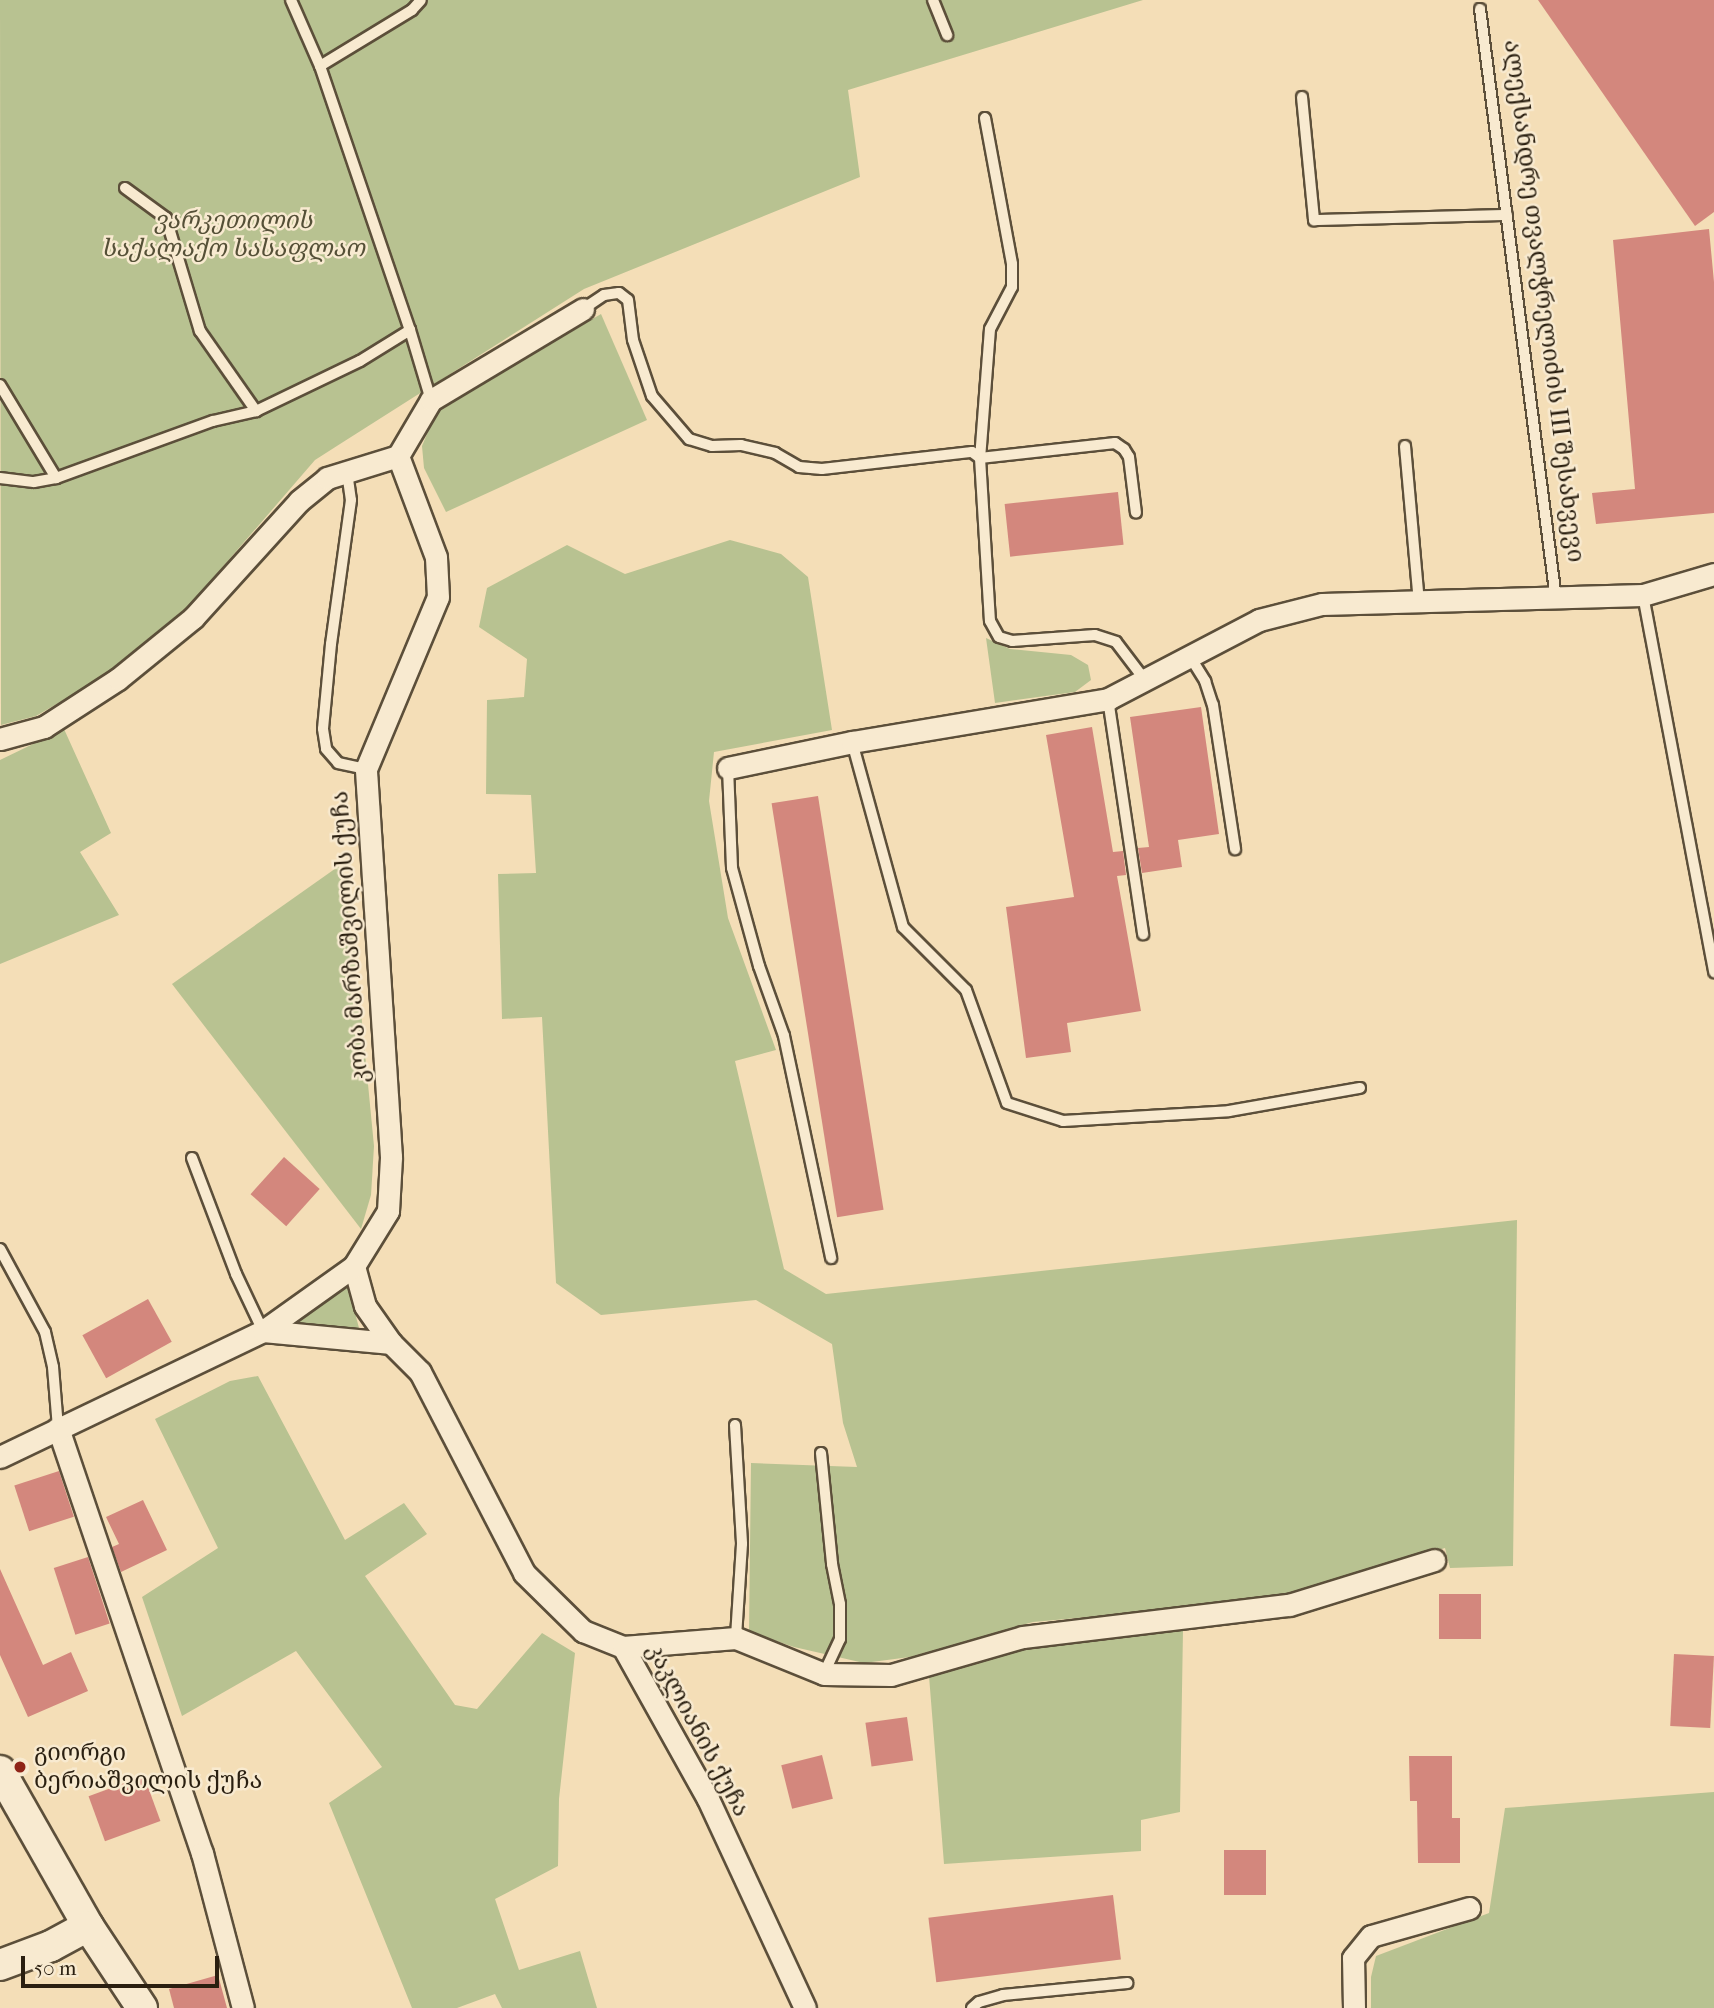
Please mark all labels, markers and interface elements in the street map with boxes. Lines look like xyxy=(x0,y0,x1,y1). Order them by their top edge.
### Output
street label: ალექსანდრე თვალჭრელიძის III შესახვევი xyxy=(1498,38,1590,564)
park label: ვარკეთილის საქალაქო სასაფლაო xyxy=(101,207,365,263)
street label: კობა მარზაშვილის ქუჩა xyxy=(325,790,375,1084)
street label: კაკლიანის ქუჩა xyxy=(640,1638,756,1822)
place label: გიორგი ბერიაშვილის ქუჩა xyxy=(34,1739,262,1795)
marker: გიორგი ბერიაშვილის ქუჩა xyxy=(12,1759,28,1775)
scale bar xyxy=(24,1941,222,1985)
text: 50 m xyxy=(34,1956,77,1980)

